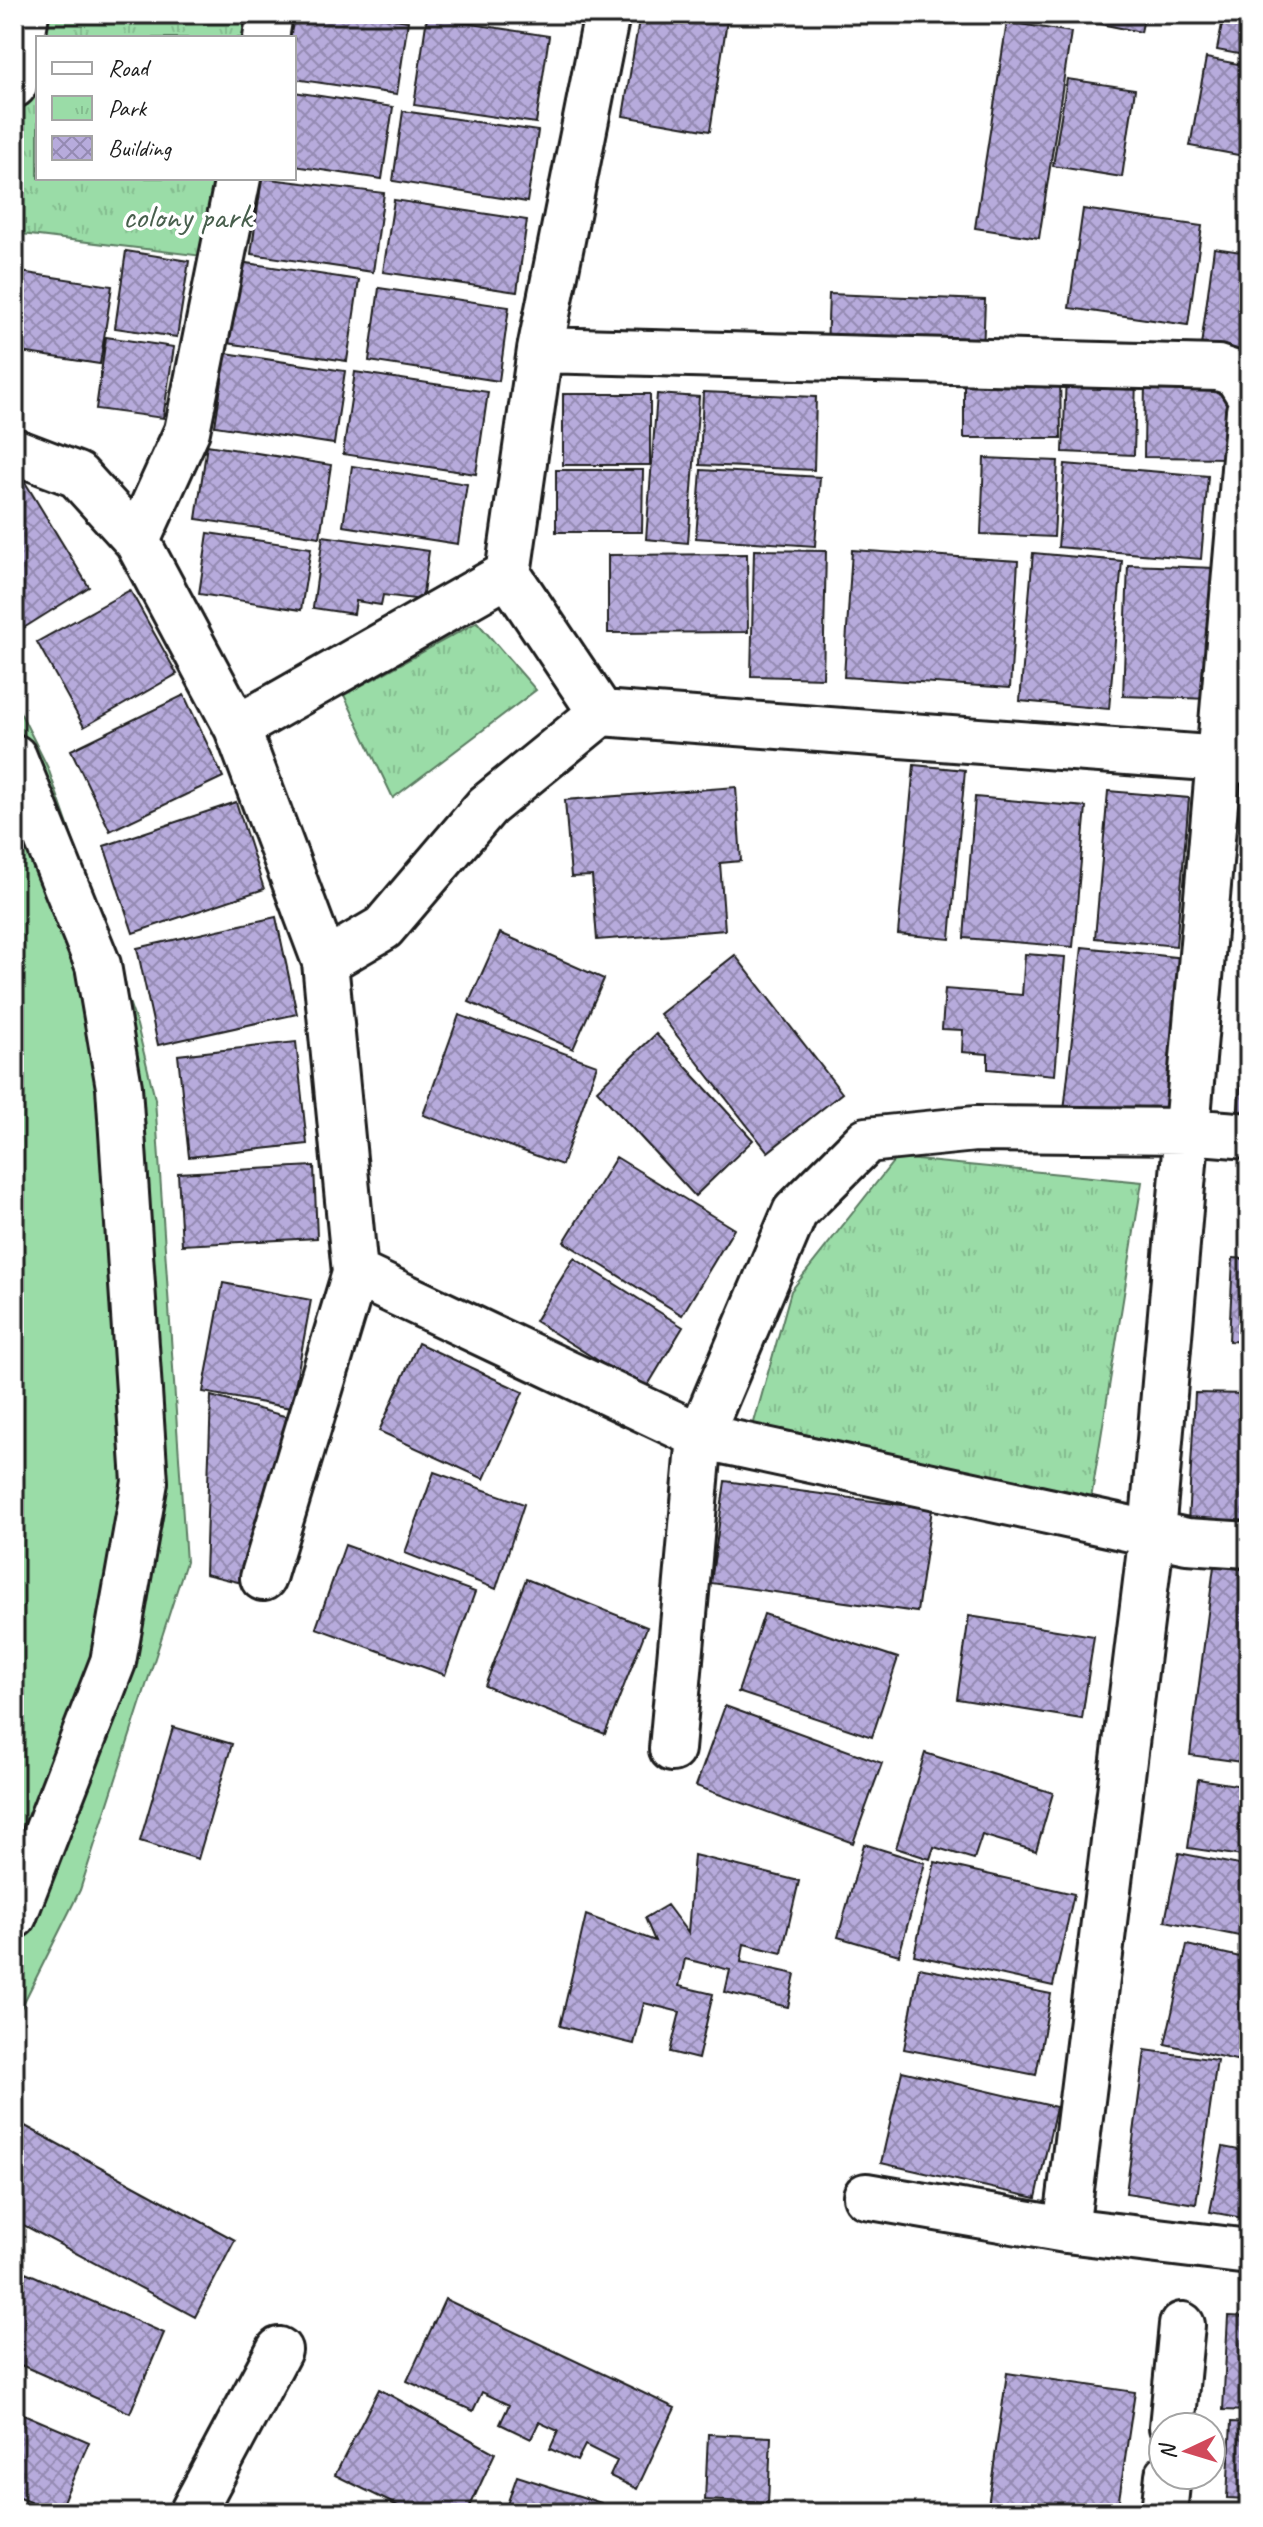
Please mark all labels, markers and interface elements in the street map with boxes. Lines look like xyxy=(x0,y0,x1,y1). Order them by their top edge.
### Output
legend xyxy=(36,36,296,180)
text: Road xyxy=(108,53,152,83)
text: Park xyxy=(108,93,148,123)
text: Building xyxy=(108,133,173,163)
park label: colony park xyxy=(123,195,254,238)
north arrow xyxy=(1147,2411,1227,2491)
text: N xyxy=(1153,2441,1182,2460)

